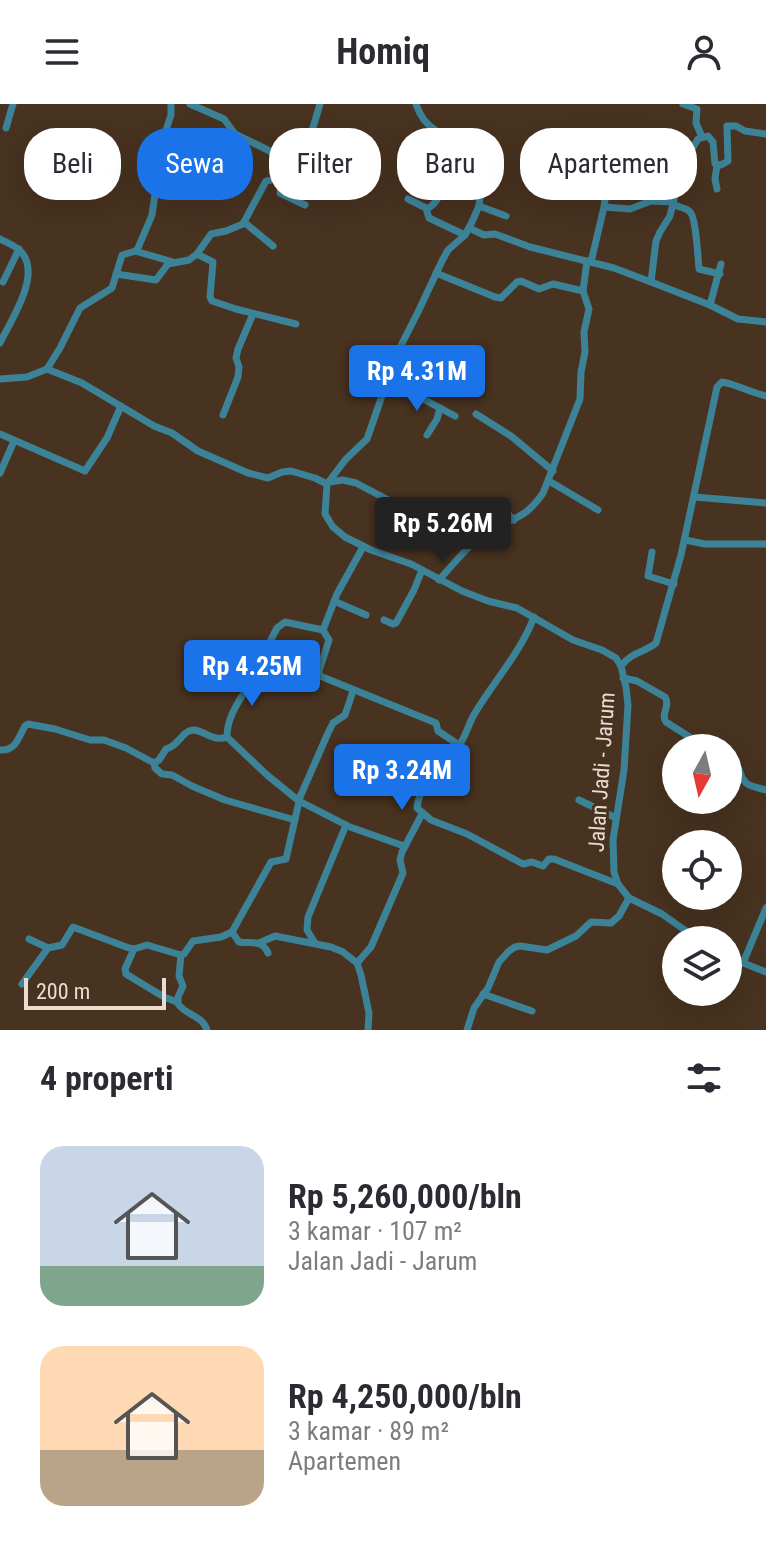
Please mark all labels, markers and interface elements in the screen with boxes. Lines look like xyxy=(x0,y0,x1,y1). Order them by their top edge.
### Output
icon: menu xyxy=(40,30,84,74)
icon: person xyxy=(682,30,726,74)
text: Homiq xyxy=(336,31,430,73)
chip: Beli xyxy=(24,128,121,200)
chip: Sewa xyxy=(137,128,253,200)
chip: Filter xyxy=(269,128,381,200)
chip: Baru xyxy=(397,128,504,200)
chip: Apartemen xyxy=(520,128,697,200)
pin: Rp 4.31M xyxy=(334,345,500,413)
text: Rp 4.31M xyxy=(367,356,467,386)
pin: Rp 5.26M xyxy=(360,497,526,565)
text: Rp 5.26M xyxy=(393,508,493,538)
pin: Rp 4.25M xyxy=(169,640,335,708)
text: Rp 4.25M xyxy=(202,651,302,681)
street label: Jalan Jadi - Jarum xyxy=(583,691,620,853)
north arrow xyxy=(662,734,742,814)
map controls xyxy=(662,734,742,1006)
pin: Rp 3.24M xyxy=(319,744,485,812)
text: Rp 3.24M xyxy=(352,755,452,785)
button: locate xyxy=(662,830,742,910)
button: layers xyxy=(662,926,742,1006)
scale bar xyxy=(24,974,166,1010)
text: 200 m xyxy=(36,979,90,1004)
icon: filters xyxy=(682,1056,726,1100)
text: 4 properti xyxy=(40,1058,174,1098)
text: Rp 5,260,000/bln xyxy=(288,1176,522,1216)
icon: home xyxy=(104,1178,200,1274)
text: 3 kamar · 107 m² xyxy=(288,1216,462,1246)
text: Jalan Jadi - Jarum xyxy=(288,1246,477,1276)
text: Rp 4,250,000/bln xyxy=(288,1376,522,1416)
icon: home xyxy=(104,1378,200,1474)
text: 3 kamar · 89 m² xyxy=(288,1416,449,1446)
text: Apartemen xyxy=(288,1446,401,1476)

